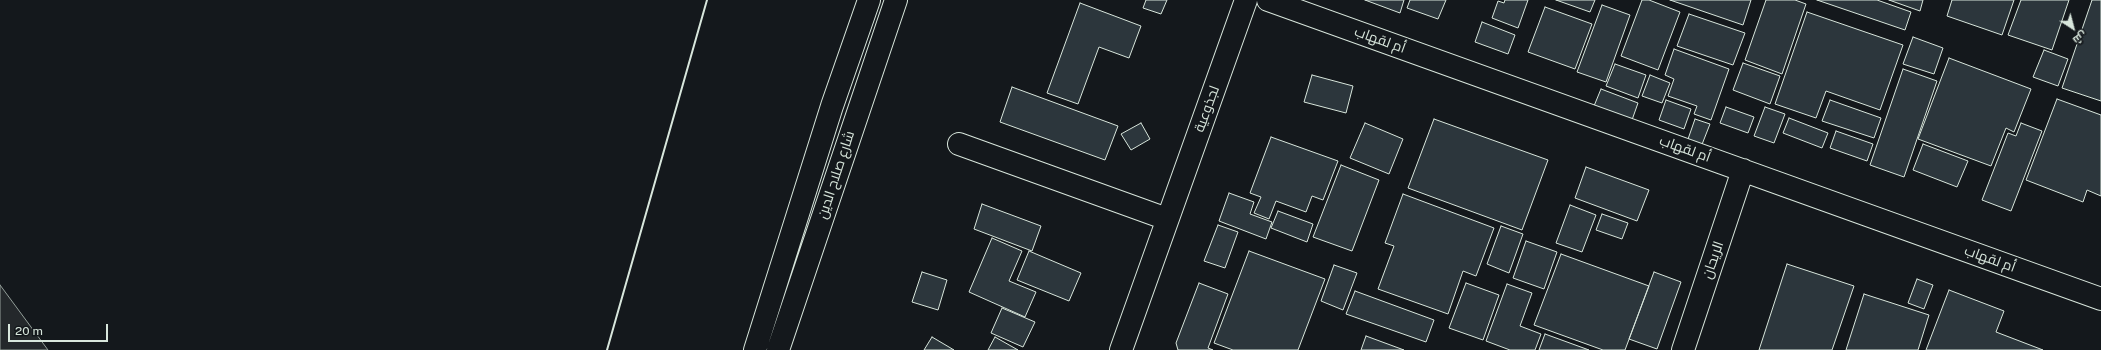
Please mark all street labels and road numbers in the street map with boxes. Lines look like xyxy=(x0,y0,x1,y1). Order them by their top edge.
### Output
street label: أم لقهاب xyxy=(1352,23,1408,57)
street label: لجذوعية xyxy=(1191,84,1223,134)
street label: شارع صلاح الدين xyxy=(814,129,858,221)
street label: أم لقهاب xyxy=(1657,132,1713,166)
street label: الريحان xyxy=(1699,239,1727,281)
street label: أم لقهاب xyxy=(1962,242,2018,276)

